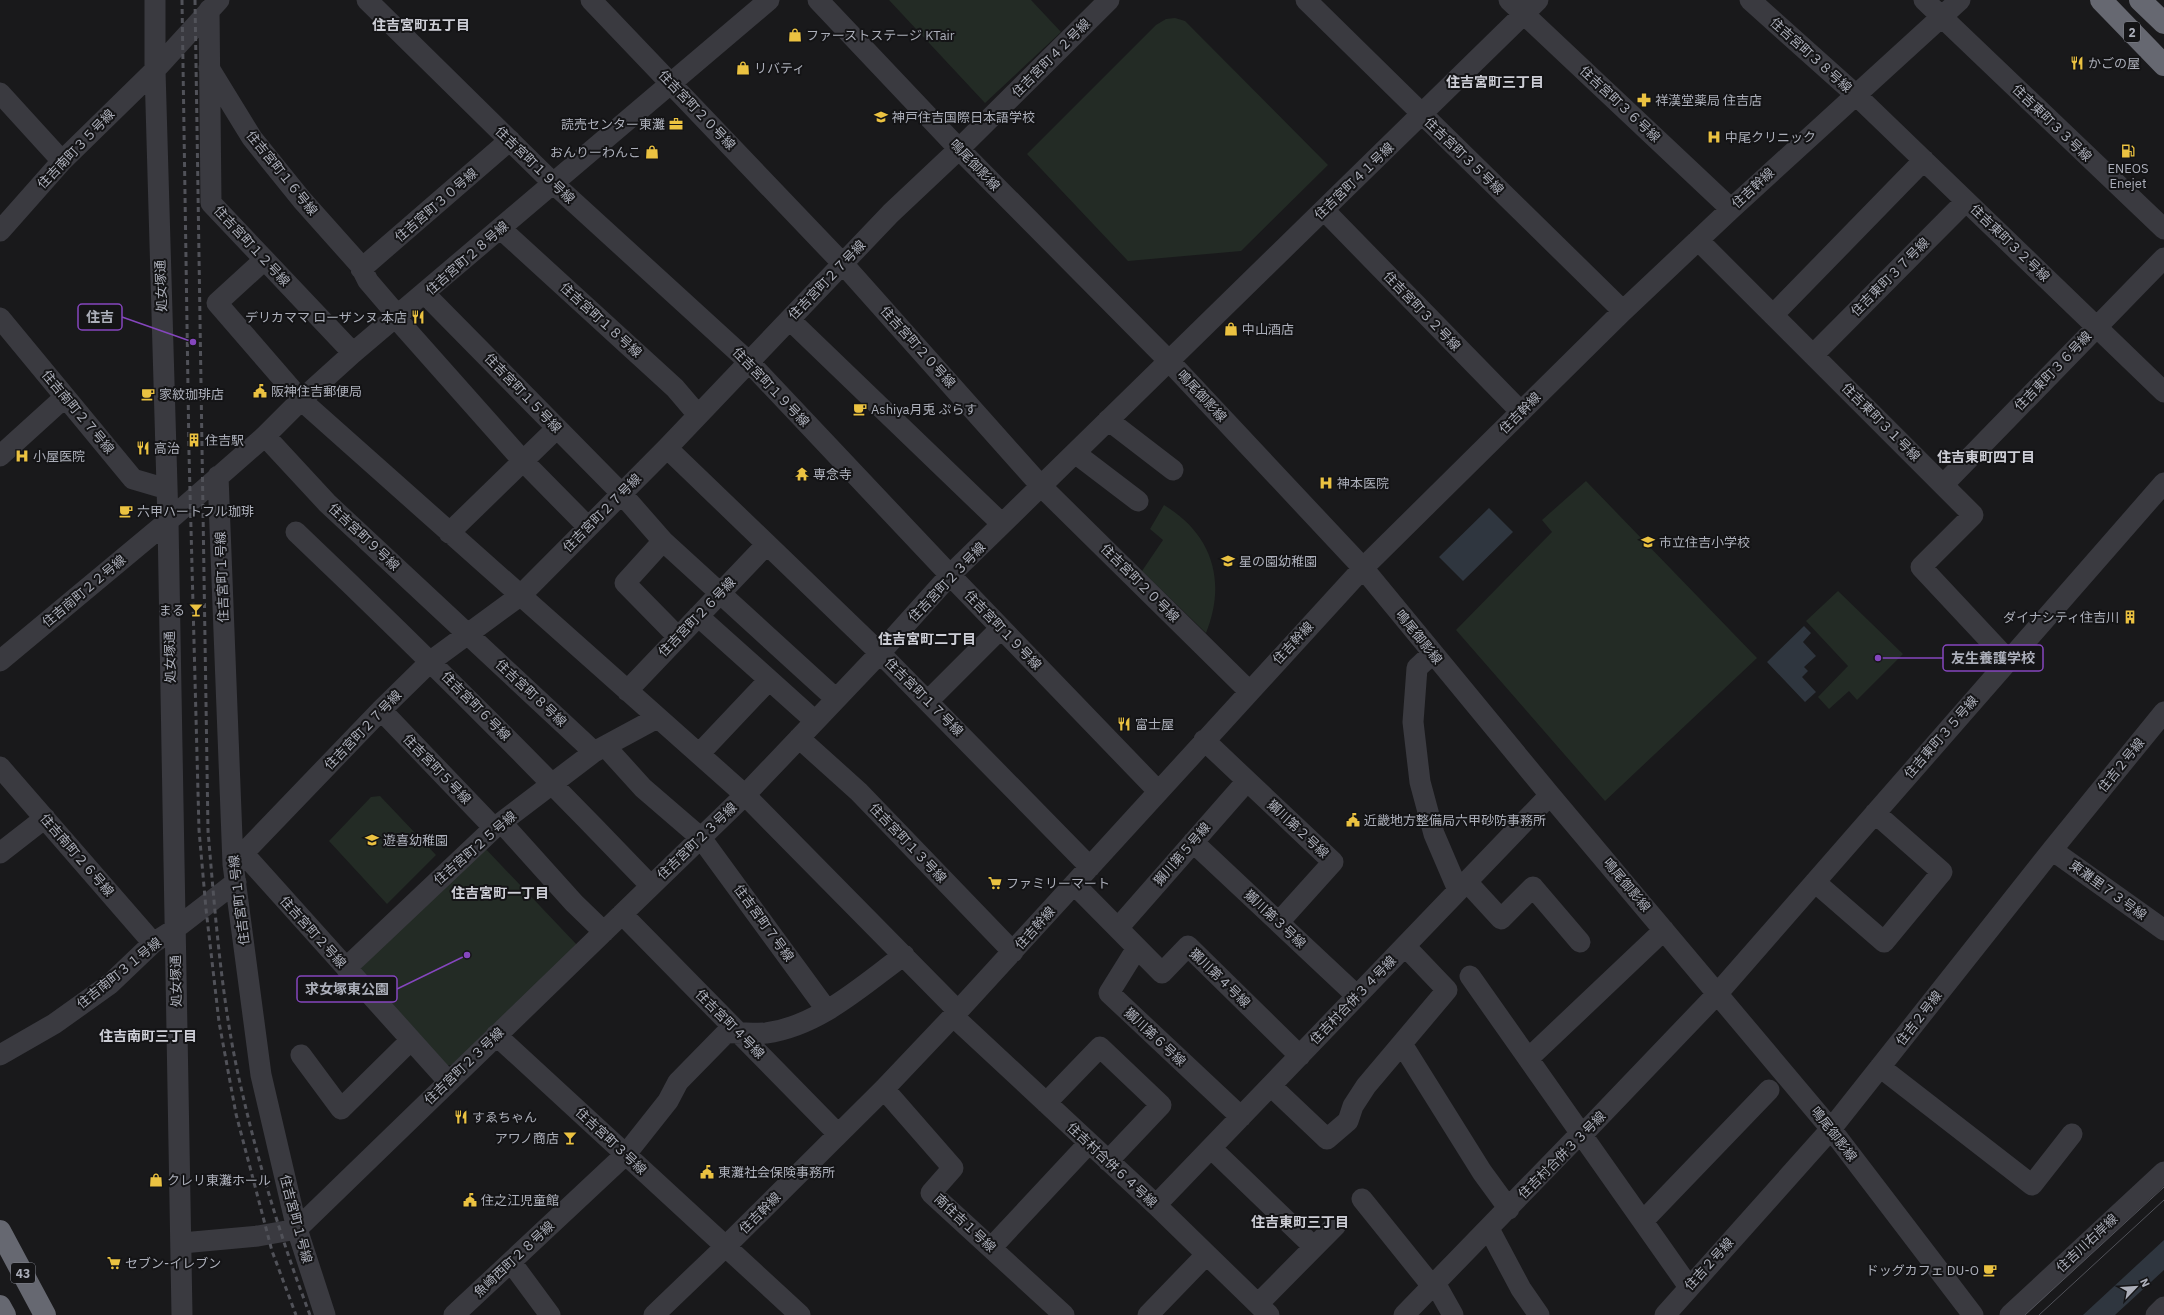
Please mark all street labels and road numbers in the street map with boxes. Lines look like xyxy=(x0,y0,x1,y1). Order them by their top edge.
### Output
street label: 住吉宮町３８号線 xyxy=(1767,14,1855,96)
street label: 住吉宮町４２号線 xyxy=(1008,15,1094,101)
road number: 2 xyxy=(2124,22,2140,42)
street label: 住吉宮町３６号線 xyxy=(1576,62,1664,146)
street label: 住吉宮町２０号線 xyxy=(655,67,739,153)
street label: 住吉東町３３号線 xyxy=(2009,81,2095,165)
street label: 住吉南町３５号線 xyxy=(34,106,118,192)
street label: 住吉宮町３５号線 xyxy=(1421,114,1507,198)
street label: 住吉宮町１９号線 xyxy=(492,123,578,207)
street label: 住吉宮町１６号線 xyxy=(243,127,321,219)
street label: 鳴尾御影線 xyxy=(946,136,1004,194)
street label: 住吉宮町４１号線 xyxy=(1311,139,1397,223)
street label: 住吉宮町３０号線 xyxy=(391,164,481,246)
street label: 住吉幹線 xyxy=(1728,164,1778,212)
street label: 住吉東町３２号線 xyxy=(1967,201,2053,285)
street label: 住吉宮町１２号線 xyxy=(210,202,294,290)
street label: 住吉宮町２８号線 xyxy=(422,217,512,299)
street label: 住吉東町３７号線 xyxy=(1847,234,1933,320)
street label: 住吉宮町２７号線 xyxy=(785,237,869,323)
street label: 処女塚通 xyxy=(152,260,170,312)
street label: 住吉宮町３２号線 xyxy=(1380,268,1464,354)
street label: 住吉宮町１８号線 xyxy=(557,279,645,361)
street label: 住吉宮町２０号線 xyxy=(877,303,959,391)
street label: 住吉東町３６号線 xyxy=(2011,328,2095,414)
street label: 住吉宮町１９号線 xyxy=(729,344,813,430)
street label: 住吉宮町１５号線 xyxy=(481,350,565,436)
street label: 鳴尾御影線 xyxy=(1174,366,1230,426)
street label: 住吉南町２７号線 xyxy=(38,367,118,457)
street label: 住吉東町３１号線 xyxy=(1838,379,1924,465)
street label: 住吉幹線 xyxy=(1496,389,1544,437)
street label: 住吉宮町２７号線 xyxy=(559,470,645,556)
street label: 住吉宮町９号線 xyxy=(325,500,403,574)
street label: 住吉宮町１号線 xyxy=(212,531,232,623)
street label: 住吉宮町２３号線 xyxy=(905,539,989,625)
street label: 住吉宮町２０号線 xyxy=(1097,540,1183,626)
street label: 住吉南町２２号線 xyxy=(39,551,129,631)
street label: 住吉宮町２６号線 xyxy=(655,574,739,660)
street label: 住吉宮町１９号線 xyxy=(961,587,1045,673)
street label: 鳴尾御影線 xyxy=(1392,606,1446,668)
street label: 住吉幹線 xyxy=(1269,618,1317,668)
street label: 処女塚通 xyxy=(161,631,179,683)
street label: 住吉宮町１７号線 xyxy=(881,654,967,740)
street label: 住吉宮町８号線 xyxy=(492,656,570,730)
street label: 住吉宮町６号線 xyxy=(438,668,514,744)
street label: 住吉宮町２７号線 xyxy=(321,687,405,773)
street label: 住吉東町３５号線 xyxy=(1900,692,1982,782)
street label: 住吉宮町５号線 xyxy=(399,730,475,808)
street label: 住吉２号線 xyxy=(2094,734,2148,796)
street label: 獺川第２号線 xyxy=(1264,796,1332,862)
street label: 住吉宮町２３号線 xyxy=(654,799,740,883)
street label: 住吉宮町１３号線 xyxy=(866,800,950,886)
street label: 住吉宮町２５号線 xyxy=(430,807,520,889)
street label: 住吉南町２６号線 xyxy=(36,810,118,900)
street label: 獺川第５号線 xyxy=(1150,819,1214,889)
street label: 住吉宮町１号線 xyxy=(225,854,253,946)
street label: 鳴尾御影線 xyxy=(1600,855,1654,915)
street label: 東灘里７３号線 xyxy=(2066,856,2150,924)
street label: 住吉宮町７号線 xyxy=(730,881,798,965)
street label: 獺川第３号線 xyxy=(1241,886,1309,952)
street label: 住吉宮町２号線 xyxy=(276,892,350,972)
street label: 住吉幹線 xyxy=(1011,903,1059,953)
street label: 住吉南町３１号線 xyxy=(73,934,165,1012)
street label: 獺川第４号線 xyxy=(1186,945,1254,1011)
street label: 住吉村合併３４号線 xyxy=(1306,952,1400,1048)
street label: 処女塚通 xyxy=(167,955,185,1007)
street label: 住吉宮町４号線 xyxy=(692,986,768,1062)
street label: 住吉２号線 xyxy=(1892,987,1946,1049)
street label: 獺川第６号線 xyxy=(1121,1004,1189,1070)
street label: 住吉宮町２３号線 xyxy=(421,1024,507,1108)
street label: 鳴尾御影線 xyxy=(1807,1103,1861,1165)
street label: 住吉宮町３号線 xyxy=(572,1104,650,1178)
street label: 住吉村合併３３号線 xyxy=(1515,1108,1609,1202)
street label: 住吉村合併６４号線 xyxy=(1063,1119,1161,1211)
street label: 住吉宮町１号線 xyxy=(276,1173,316,1265)
street label: 住吉幹線 xyxy=(736,1189,784,1237)
street label: 南住吉１号線 xyxy=(931,1190,999,1256)
street label: 住吉川右岸線 xyxy=(2053,1210,2121,1276)
street label: 魚崎西町２８号線 xyxy=(470,1217,558,1301)
street label: 住吉２号線 xyxy=(1681,1234,1737,1294)
road number: 43 xyxy=(11,1263,35,1283)

